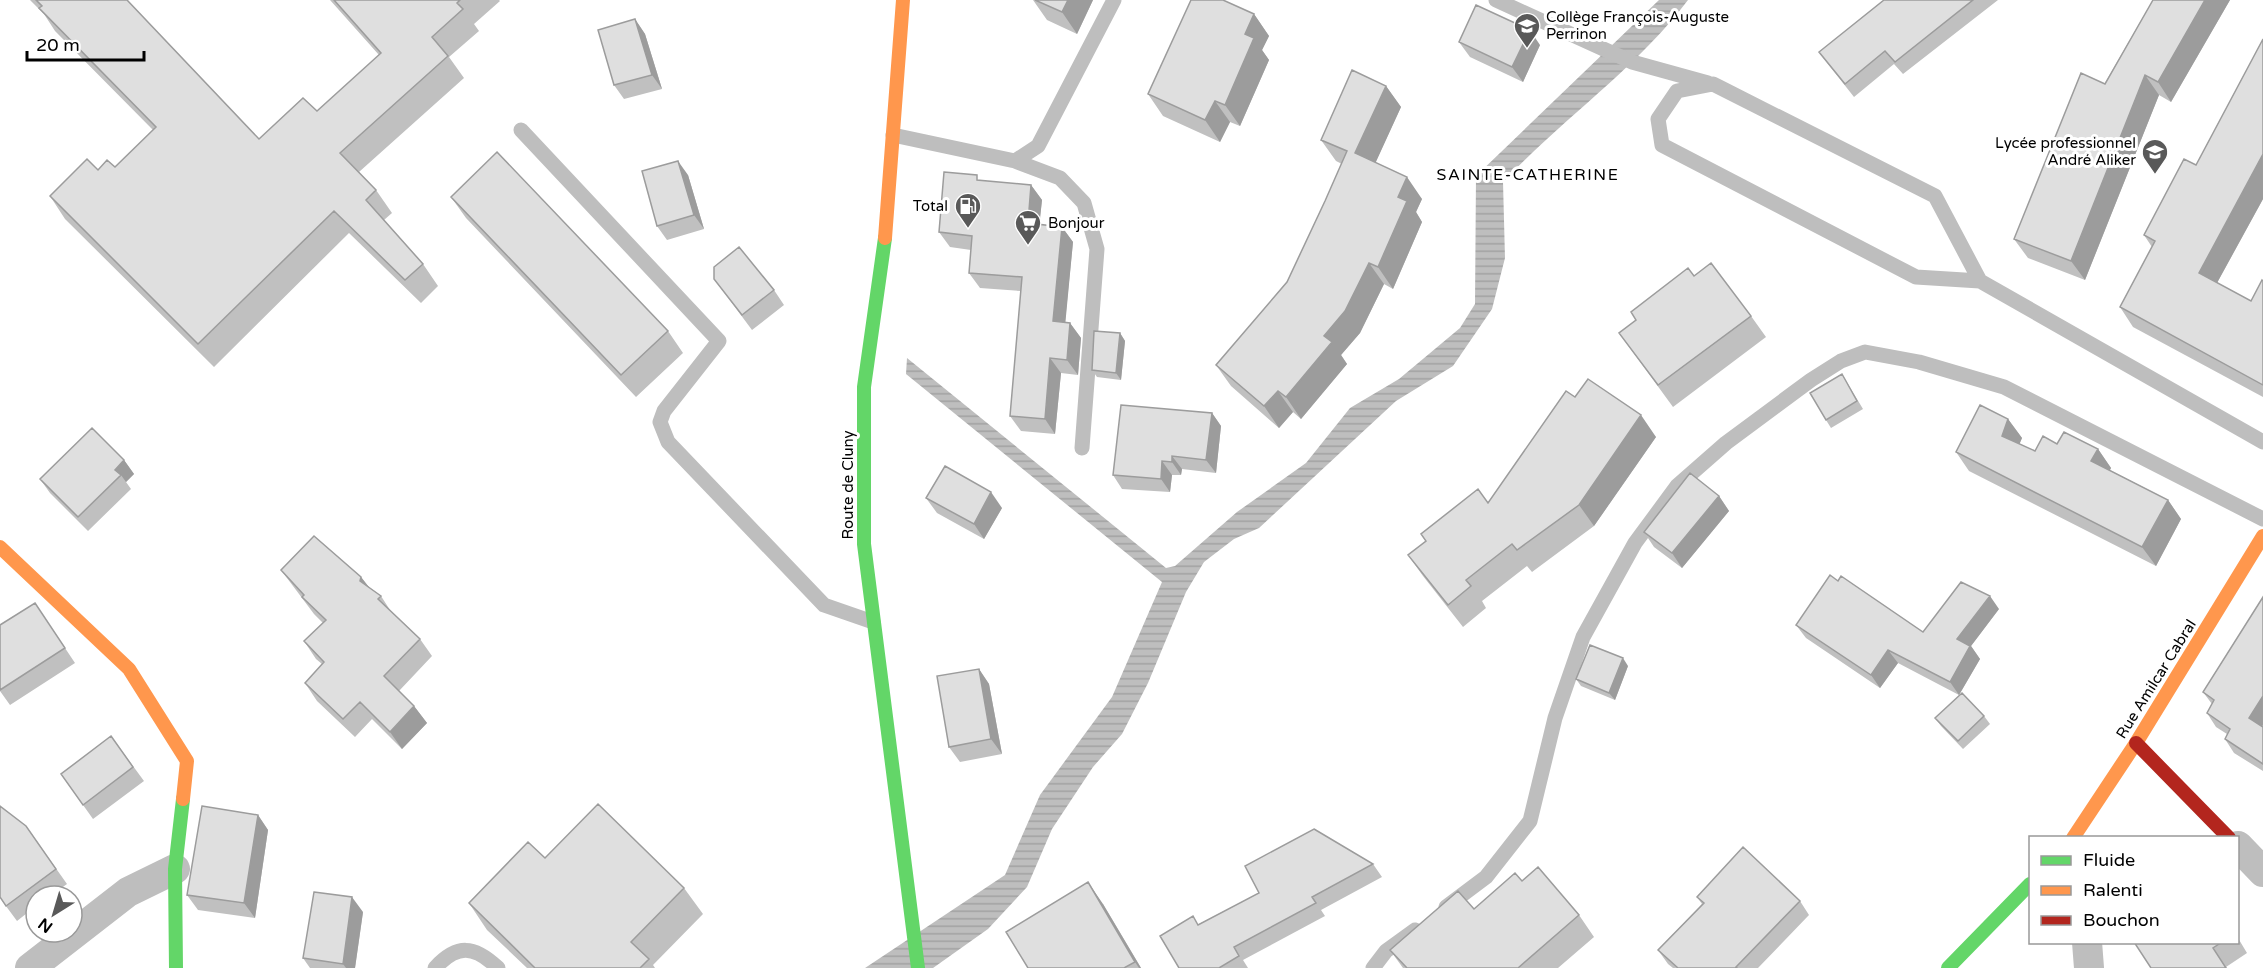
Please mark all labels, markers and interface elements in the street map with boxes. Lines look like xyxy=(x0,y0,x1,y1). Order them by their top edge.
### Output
place label: Collège François-Auguste Perrinon xyxy=(1546,8,1729,43)
school or university icon: Collège François-Auguste Perrinon xyxy=(1512,11,1542,49)
scale bar xyxy=(27,24,144,62)
text: 20 m xyxy=(36,34,80,56)
place label: Lycée professionnel André Aliker xyxy=(1995,134,2136,169)
school or university icon: Lycée professionnel André Aliker xyxy=(2140,137,2170,175)
district label: SAINTE-CATHERINE xyxy=(1437,165,1619,185)
fuel station icon: Total xyxy=(953,191,983,229)
place label: Total xyxy=(913,197,948,215)
supermarket icon: Bonjour xyxy=(1013,208,1043,246)
place label: Bonjour xyxy=(1048,214,1105,232)
street label: Route de Cluny xyxy=(839,430,857,540)
street label: Rue Amilcar Cabral xyxy=(2112,616,2200,742)
legend xyxy=(2029,836,2239,944)
text: Fluide xyxy=(2083,849,2135,871)
text: Ralenti xyxy=(2083,879,2143,901)
north arrow xyxy=(24,884,84,944)
text: Bouchon xyxy=(2083,909,2160,931)
text: N xyxy=(34,913,57,937)

